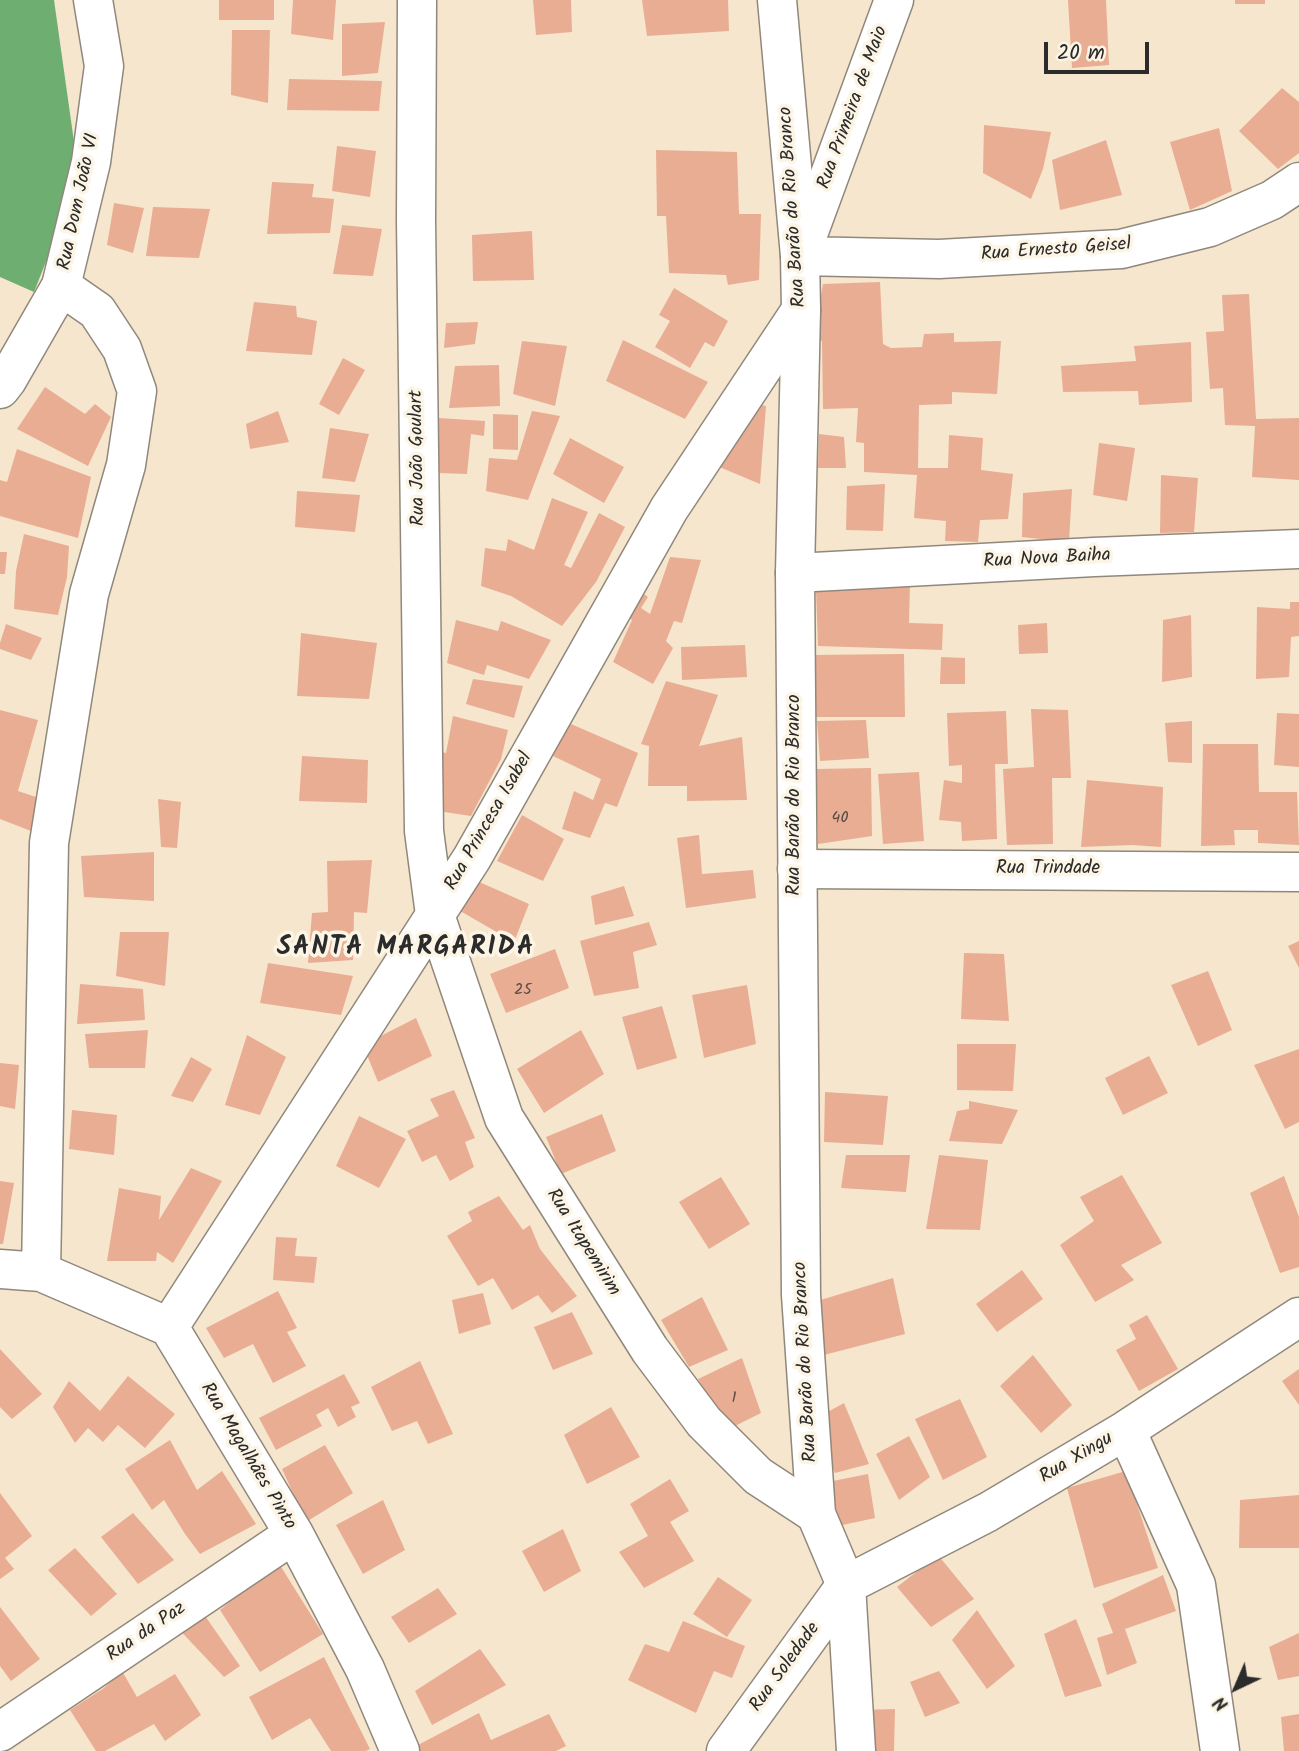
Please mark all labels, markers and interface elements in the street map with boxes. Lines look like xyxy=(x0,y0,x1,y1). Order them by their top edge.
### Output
street label: Rua Primeira de Maio xyxy=(814,23,894,193)
scale bar xyxy=(1047,28,1152,72)
text: 20 m xyxy=(1057,37,1105,70)
street label: Rua Barão do Rio Branco xyxy=(776,106,812,308)
street label: Rua Dom João VI xyxy=(54,132,106,272)
street label: Rua Ernesto Geisel xyxy=(980,234,1132,268)
street label: Rua João Goulart xyxy=(406,390,432,526)
street label: Rua Nova Baiha xyxy=(983,545,1111,575)
street label: Rua Barão do Rio Branco xyxy=(785,694,807,896)
street label: Rua Princesa Isabel xyxy=(441,749,539,895)
house number: 40 xyxy=(832,809,848,829)
street label: Rua Trindade xyxy=(996,859,1100,881)
district label: SANTA MARGARIDA xyxy=(279,934,533,966)
house number: 25 xyxy=(514,981,532,1001)
street label: Rua Itapemirim xyxy=(540,1185,624,1301)
street label: Rua Barão do Rio Branco xyxy=(790,1261,824,1463)
street label: Rua Magalhães Pinto xyxy=(194,1379,300,1535)
house number: 1 xyxy=(731,1389,737,1409)
street label: Rua Xingu xyxy=(1036,1428,1118,1490)
street label: Rua da Paz xyxy=(103,1598,191,1668)
street label: Rua Soledade xyxy=(746,1619,826,1717)
north arrow xyxy=(1201,1653,1271,1723)
text: N xyxy=(1207,1688,1236,1718)

